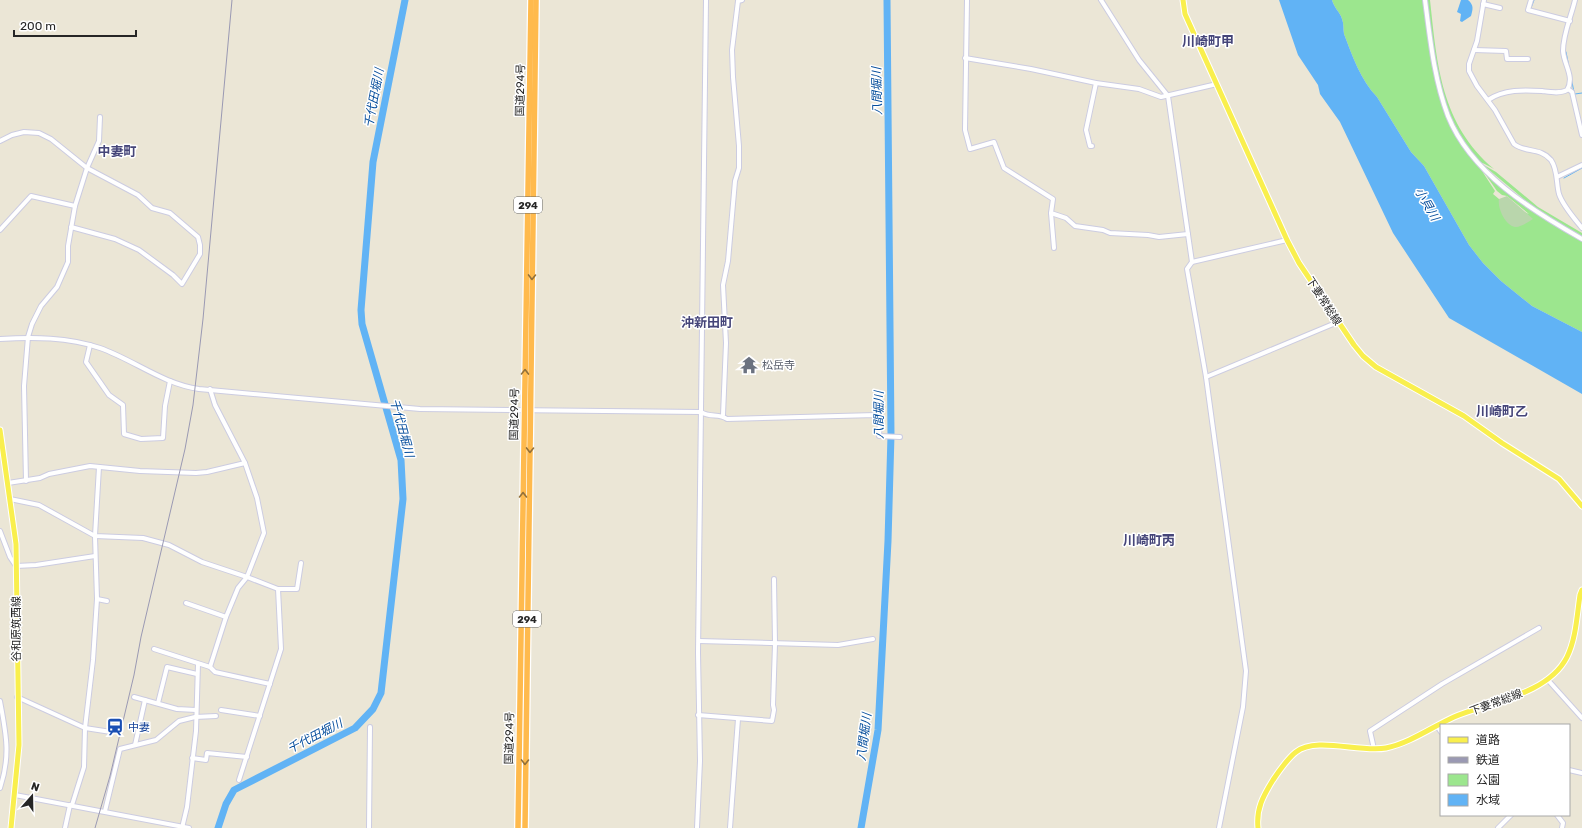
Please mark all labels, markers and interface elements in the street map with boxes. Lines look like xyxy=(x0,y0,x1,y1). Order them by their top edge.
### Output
scale bar xyxy=(14,12,136,38)
text: 200 m xyxy=(20,19,56,33)
district label: 川崎町甲 xyxy=(1182,34,1234,49)
street label: 国道294号 xyxy=(514,64,527,116)
water label: 千代田堀川 xyxy=(361,65,387,129)
water label: 八間堀川 xyxy=(870,65,884,115)
district label: 中妻町 xyxy=(97,144,137,159)
water label: 小貝川 xyxy=(1412,185,1443,225)
road number: 294 xyxy=(514,197,542,213)
one-way arrow xyxy=(528,274,536,280)
street label: 下妻常総線 xyxy=(1303,275,1344,328)
district label: 沖新田町 xyxy=(681,315,733,330)
temple icon: 松岳寺 xyxy=(739,355,759,375)
place label: 松岳寺 xyxy=(762,359,795,372)
one-way arrow xyxy=(521,369,529,375)
street label: 国道294号 xyxy=(508,388,521,440)
water label: 八間堀川 xyxy=(872,389,886,439)
water label: 千代田堀川 xyxy=(387,397,417,461)
district label: 川崎町乙 xyxy=(1476,404,1528,419)
one-way arrow xyxy=(526,447,534,453)
one-way arrow xyxy=(519,492,527,498)
district label: 川崎町丙 xyxy=(1123,533,1175,548)
street label: 谷和原筑西線 xyxy=(10,596,23,662)
road number: 294 xyxy=(513,611,541,627)
street label: 下妻常総線 xyxy=(1468,687,1524,718)
water label: 八間堀川 xyxy=(854,710,874,762)
street label: 国道294号 xyxy=(503,712,516,764)
water label: 千代田堀川 xyxy=(285,715,347,756)
station icon: 中妻 xyxy=(105,717,125,737)
place label: 中妻 xyxy=(128,721,150,734)
legend xyxy=(1440,724,1570,816)
text: 道路 xyxy=(1476,733,1500,747)
text: 鉄道 xyxy=(1476,753,1500,767)
one-way arrow xyxy=(521,759,529,765)
text: 公園 xyxy=(1476,773,1500,787)
north arrow xyxy=(12,776,52,816)
text: N xyxy=(29,780,41,795)
text: 水域 xyxy=(1476,793,1500,807)

